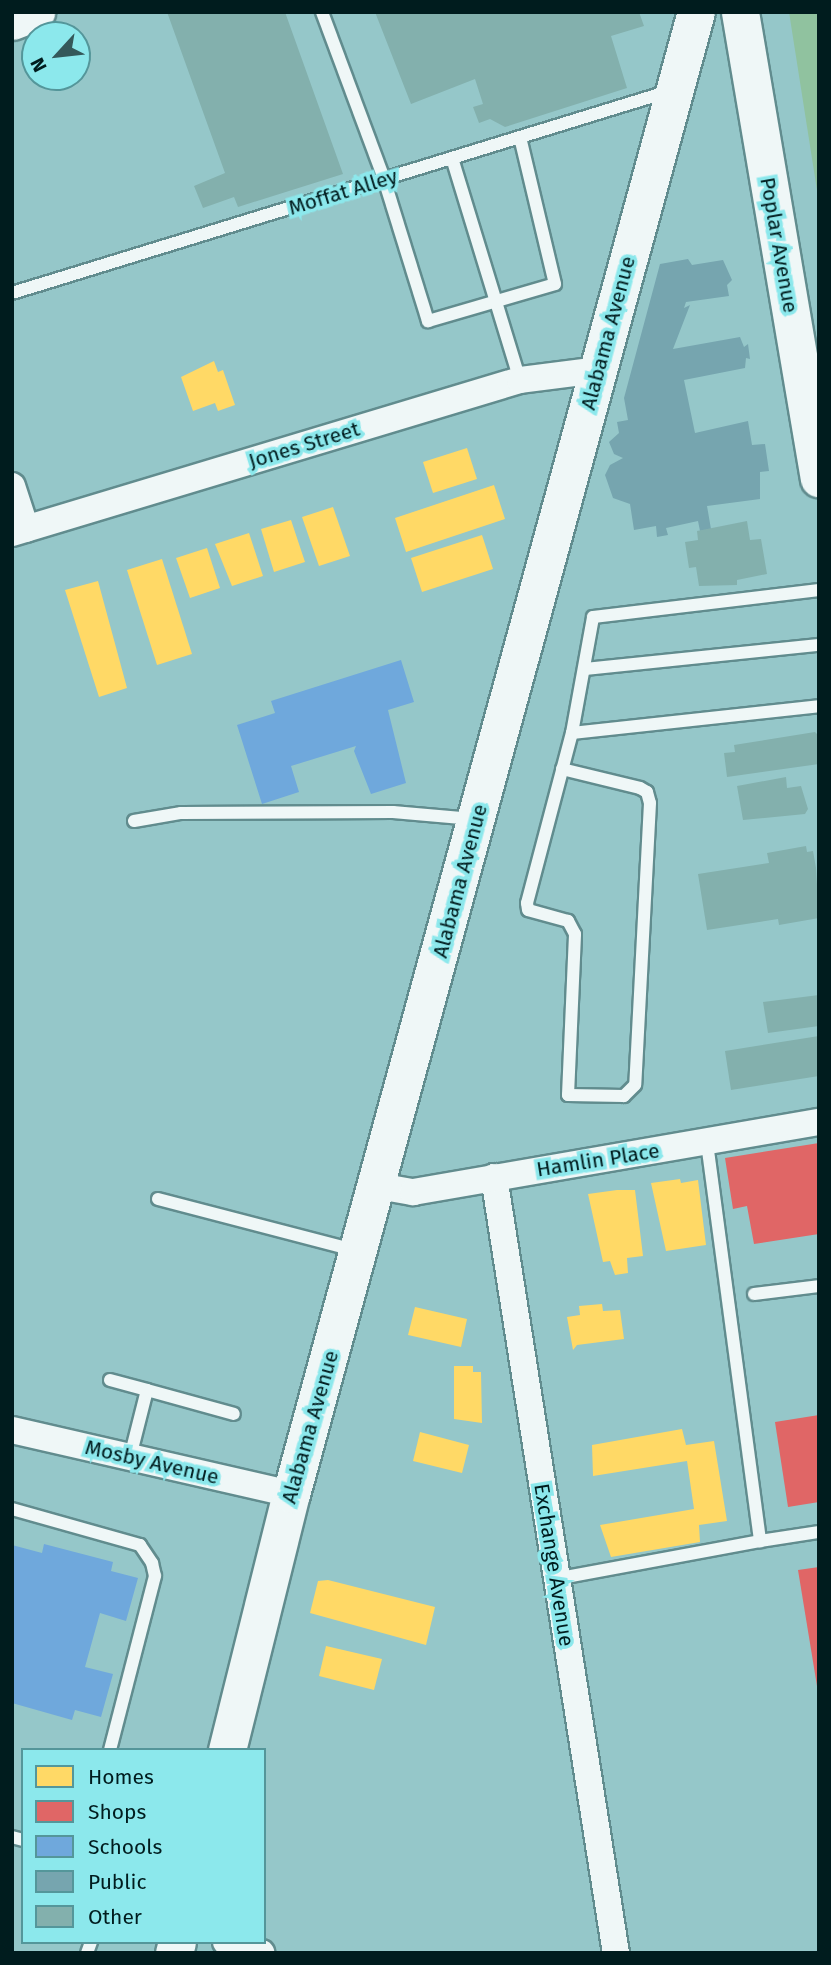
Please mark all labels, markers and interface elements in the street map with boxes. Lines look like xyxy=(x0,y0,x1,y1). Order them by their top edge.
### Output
north arrow xyxy=(21,21,91,91)
text: N xyxy=(26,54,52,76)
street label: Moffat Alley xyxy=(285,163,401,221)
street label: Poplar Avenue xyxy=(755,175,803,315)
street label: Alabama Avenue xyxy=(575,253,641,413)
street label: Jones Street xyxy=(245,416,363,474)
street label: Alabama Avenue xyxy=(427,801,493,961)
street label: Hamlin Place xyxy=(535,1138,661,1182)
street label: Alabama Avenue xyxy=(276,1348,344,1506)
street label: Mosby Avenue xyxy=(83,1434,221,1490)
street label: Exchange Avenue xyxy=(529,1482,579,1648)
legend xyxy=(21,1748,266,1944)
text: Homes xyxy=(88,1764,154,1790)
text: Shops xyxy=(88,1799,146,1825)
text: Schools xyxy=(88,1834,162,1860)
text: Public xyxy=(88,1869,146,1895)
text: Other xyxy=(88,1904,142,1930)

